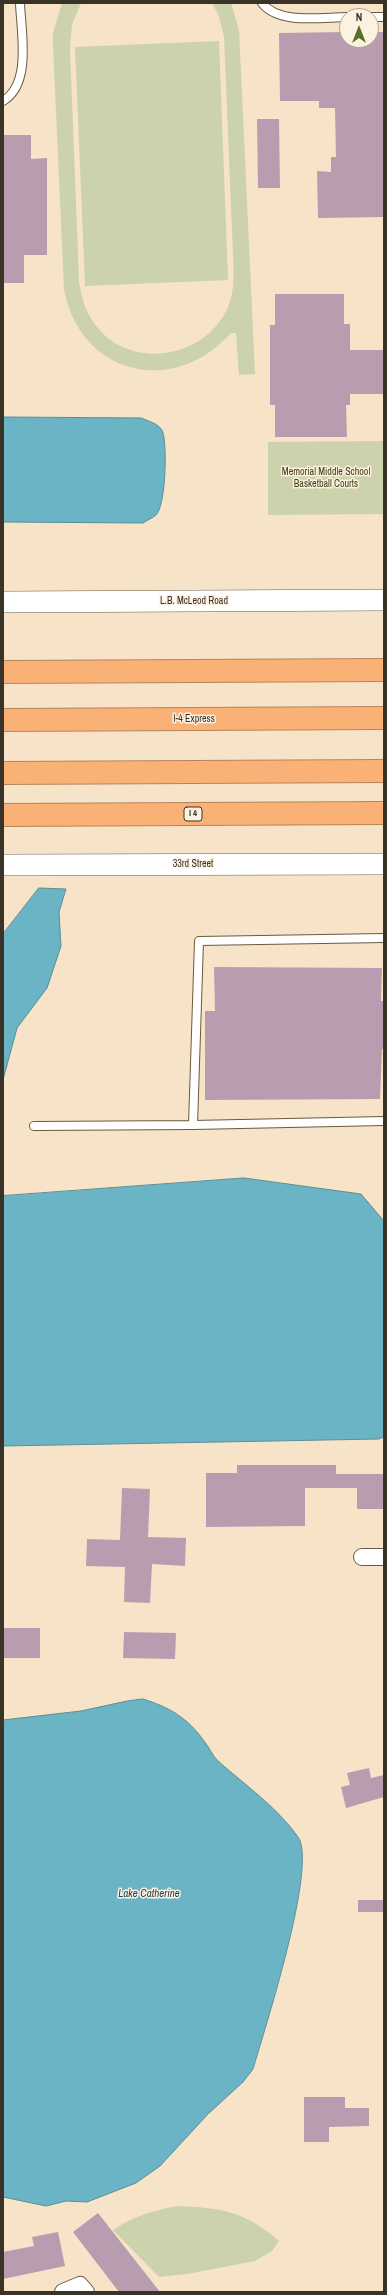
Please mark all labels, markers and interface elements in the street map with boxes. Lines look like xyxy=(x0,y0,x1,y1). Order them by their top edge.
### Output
north arrow xyxy=(339,8,379,48)
text: N xyxy=(356,10,362,24)
park label: Memorial Middle School Basketball Courts xyxy=(282,466,370,490)
street label: L.B. McLeod Road xyxy=(160,595,228,607)
street label: I-4 Express xyxy=(173,713,215,725)
road number: I 4 xyxy=(184,807,202,821)
street label: 33rd Street xyxy=(173,858,213,870)
water label: Lake Catherine xyxy=(118,1887,180,1901)

